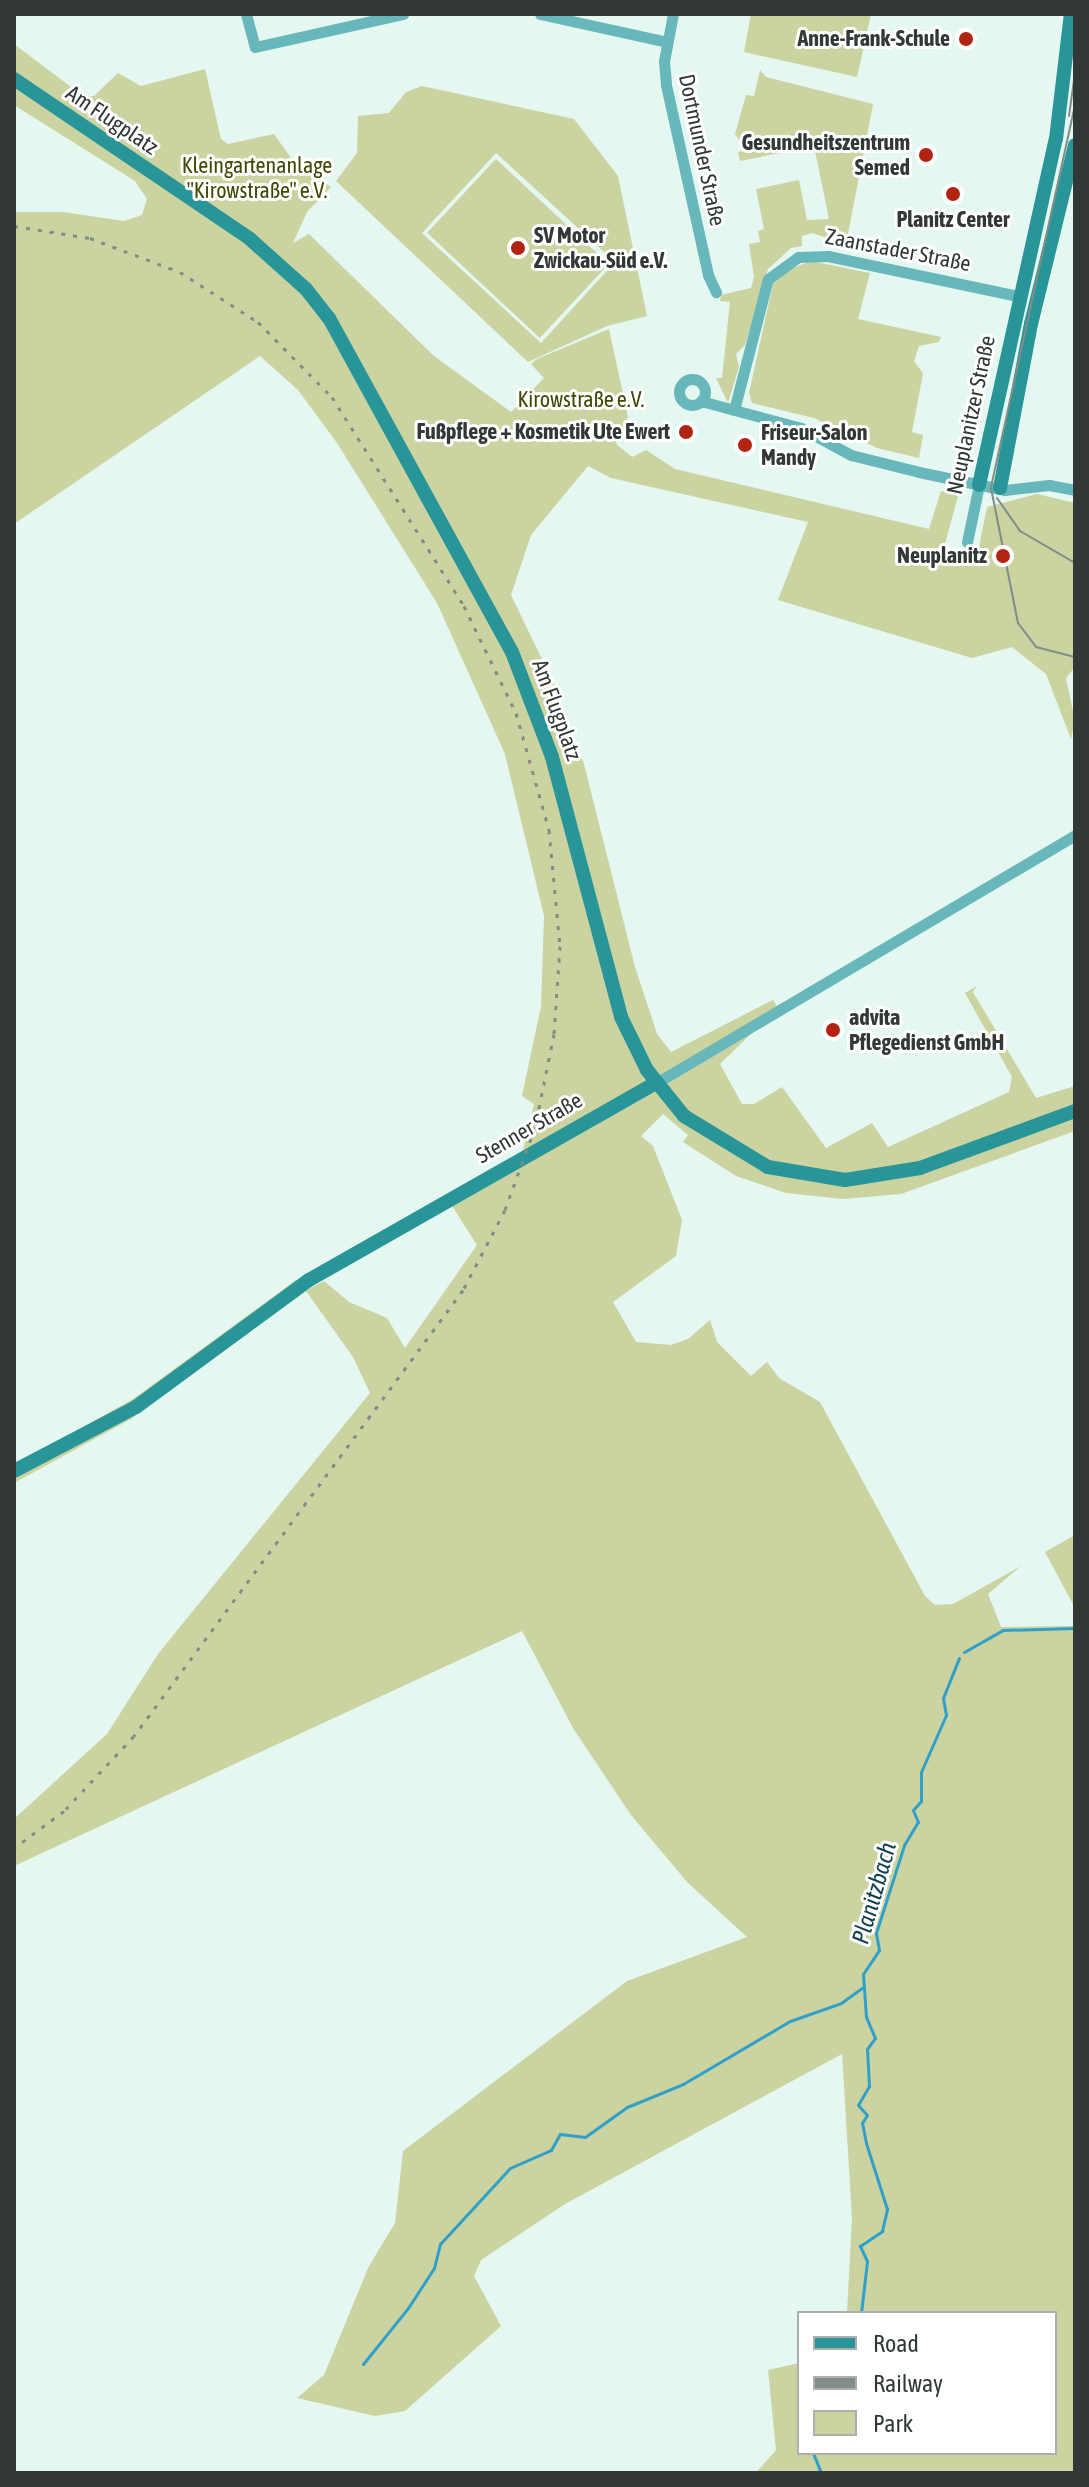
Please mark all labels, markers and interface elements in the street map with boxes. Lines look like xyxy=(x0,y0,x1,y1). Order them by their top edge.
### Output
place label: Anne-Frank-Schule xyxy=(798,26,950,52)
marker: Anne-Frank-Schule xyxy=(957,30,975,48)
street label: Dortmunder Straße xyxy=(673,72,731,228)
street label: Am Flugplatz xyxy=(61,80,163,160)
place label: Gesundheitszentrum Semed xyxy=(741,129,910,180)
marker: Gesundheitszentrum Semed xyxy=(917,146,935,164)
park label: Kleingartenanlage "Kirowstraße" e.V. xyxy=(182,152,332,204)
marker: Planitz Center xyxy=(944,185,962,203)
place label: Planitz Center xyxy=(897,207,1009,233)
place label: SV Motor Zwickau-Süd e.V. xyxy=(534,222,667,274)
street label: Zaanstader Straße xyxy=(823,223,973,277)
marker: SV Motor Zwickau-Süd e.V. xyxy=(509,239,527,257)
street label: Neuplanitzer Straße xyxy=(941,333,1001,497)
park label: Kirowstraße e.V. xyxy=(517,387,645,413)
place label: Fußpflege + Kosmetik Ute Ewert xyxy=(416,419,670,445)
place label: Friseur-Salon Mandy xyxy=(761,419,867,470)
marker: Fußpflege + Kosmetik Ute Ewert xyxy=(677,423,695,441)
marker: Friseur-Salon Mandy xyxy=(736,436,754,454)
place label: Neuplanitz xyxy=(897,543,987,569)
marker: Neuplanitz xyxy=(994,547,1012,565)
street label: Am Flugplatz xyxy=(527,656,587,764)
place label: advita Pflegedienst GmbH xyxy=(849,1004,1004,1056)
marker: advita Pflegedienst GmbH xyxy=(824,1021,842,1039)
street label: Stenner Straße xyxy=(471,1087,587,1169)
water label: Planitzbach xyxy=(846,1839,902,1947)
legend xyxy=(797,2311,1057,2455)
text: Road xyxy=(873,2330,919,2357)
text: Railway xyxy=(873,2370,943,2397)
text: Park xyxy=(873,2410,913,2437)

